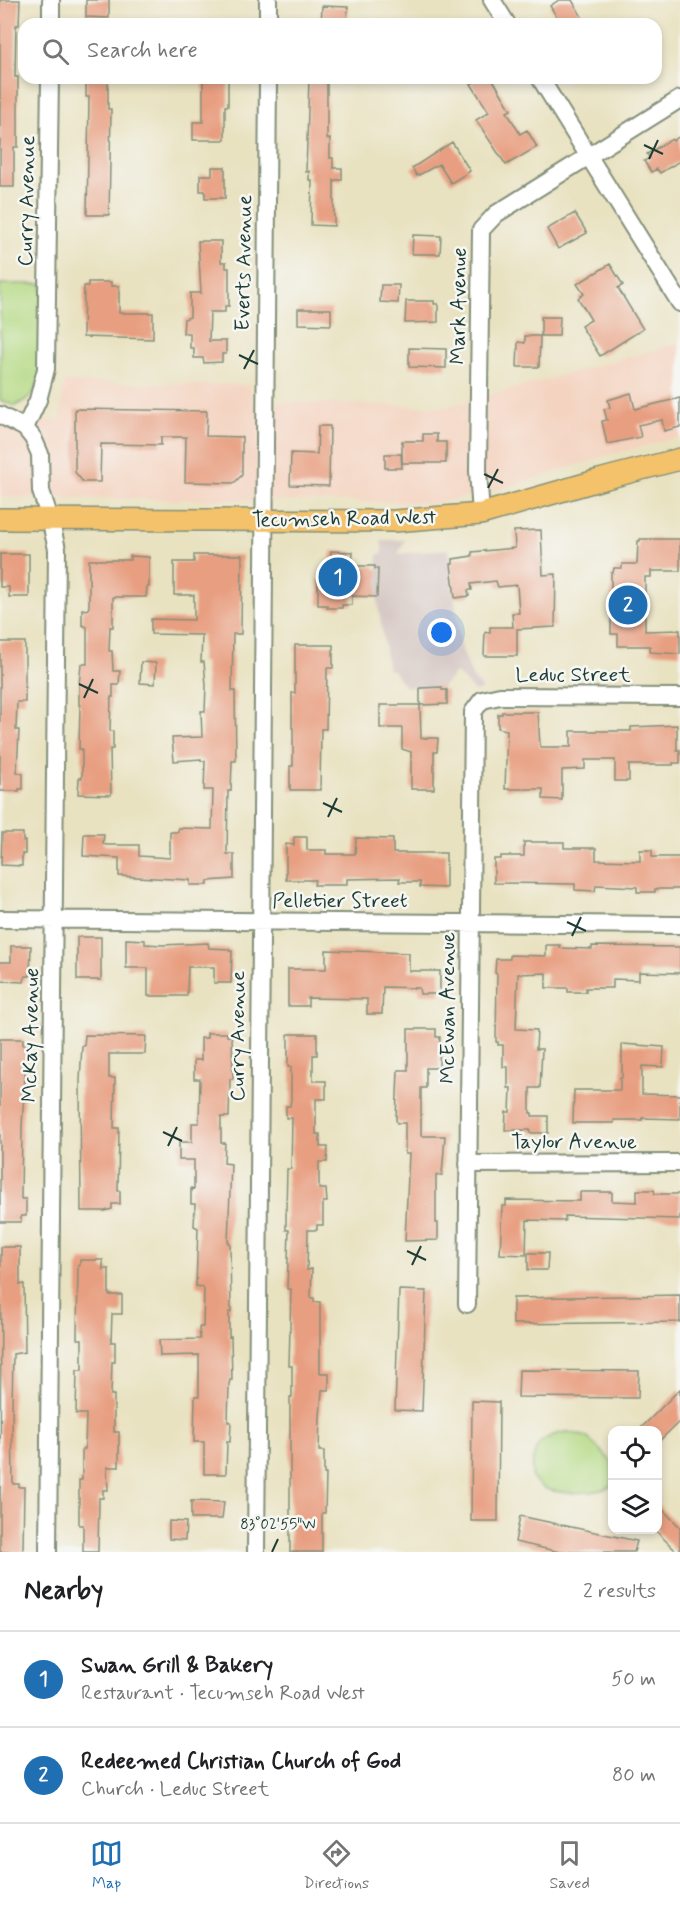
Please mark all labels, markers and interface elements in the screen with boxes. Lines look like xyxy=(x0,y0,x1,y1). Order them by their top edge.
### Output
search box xyxy=(18,18,662,84)
icon: search xyxy=(39,35,72,68)
text: Search here xyxy=(87,37,198,65)
street label: Curry Avenue xyxy=(12,135,42,267)
street label: Everts Avenue xyxy=(229,195,259,331)
street label: Mark Avenue xyxy=(444,247,474,365)
street label: Tecumseh Road West xyxy=(252,503,437,535)
pin: 1 xyxy=(318,554,358,600)
pin: 2 xyxy=(608,582,648,628)
your location xyxy=(427,618,456,647)
street label: Leduc Street xyxy=(515,661,631,689)
street label: Pelletier Street xyxy=(272,887,408,915)
street label: McEwan Avenue xyxy=(434,932,462,1084)
street label: McKay Avenue xyxy=(16,967,46,1103)
street label: Curry Avenue xyxy=(224,971,252,1101)
street label: Taylor Avenue xyxy=(511,1128,637,1156)
map controls xyxy=(608,1426,662,1534)
button: locate xyxy=(608,1426,662,1480)
button: layers xyxy=(608,1480,662,1534)
text: 83°02'55"W xyxy=(240,1515,316,1535)
text: Nearby xyxy=(24,1574,103,1608)
text: 2 results xyxy=(583,1578,656,1605)
text: Swan Grill & Bakery xyxy=(81,1652,273,1680)
text: 1 xyxy=(39,1666,48,1693)
text: 50 m xyxy=(611,1666,656,1693)
text: Restaurant · Tecumseh Road West xyxy=(81,1680,365,1707)
text: Redeemed Christian Church of God xyxy=(81,1748,401,1776)
text: 2 xyxy=(39,1762,48,1789)
text: 80 m xyxy=(612,1762,656,1789)
text: Church · Leduc Street xyxy=(81,1776,269,1803)
tab: Map xyxy=(90,1837,123,1894)
tab: Directions xyxy=(303,1837,369,1894)
tab: Saved xyxy=(549,1837,590,1894)

